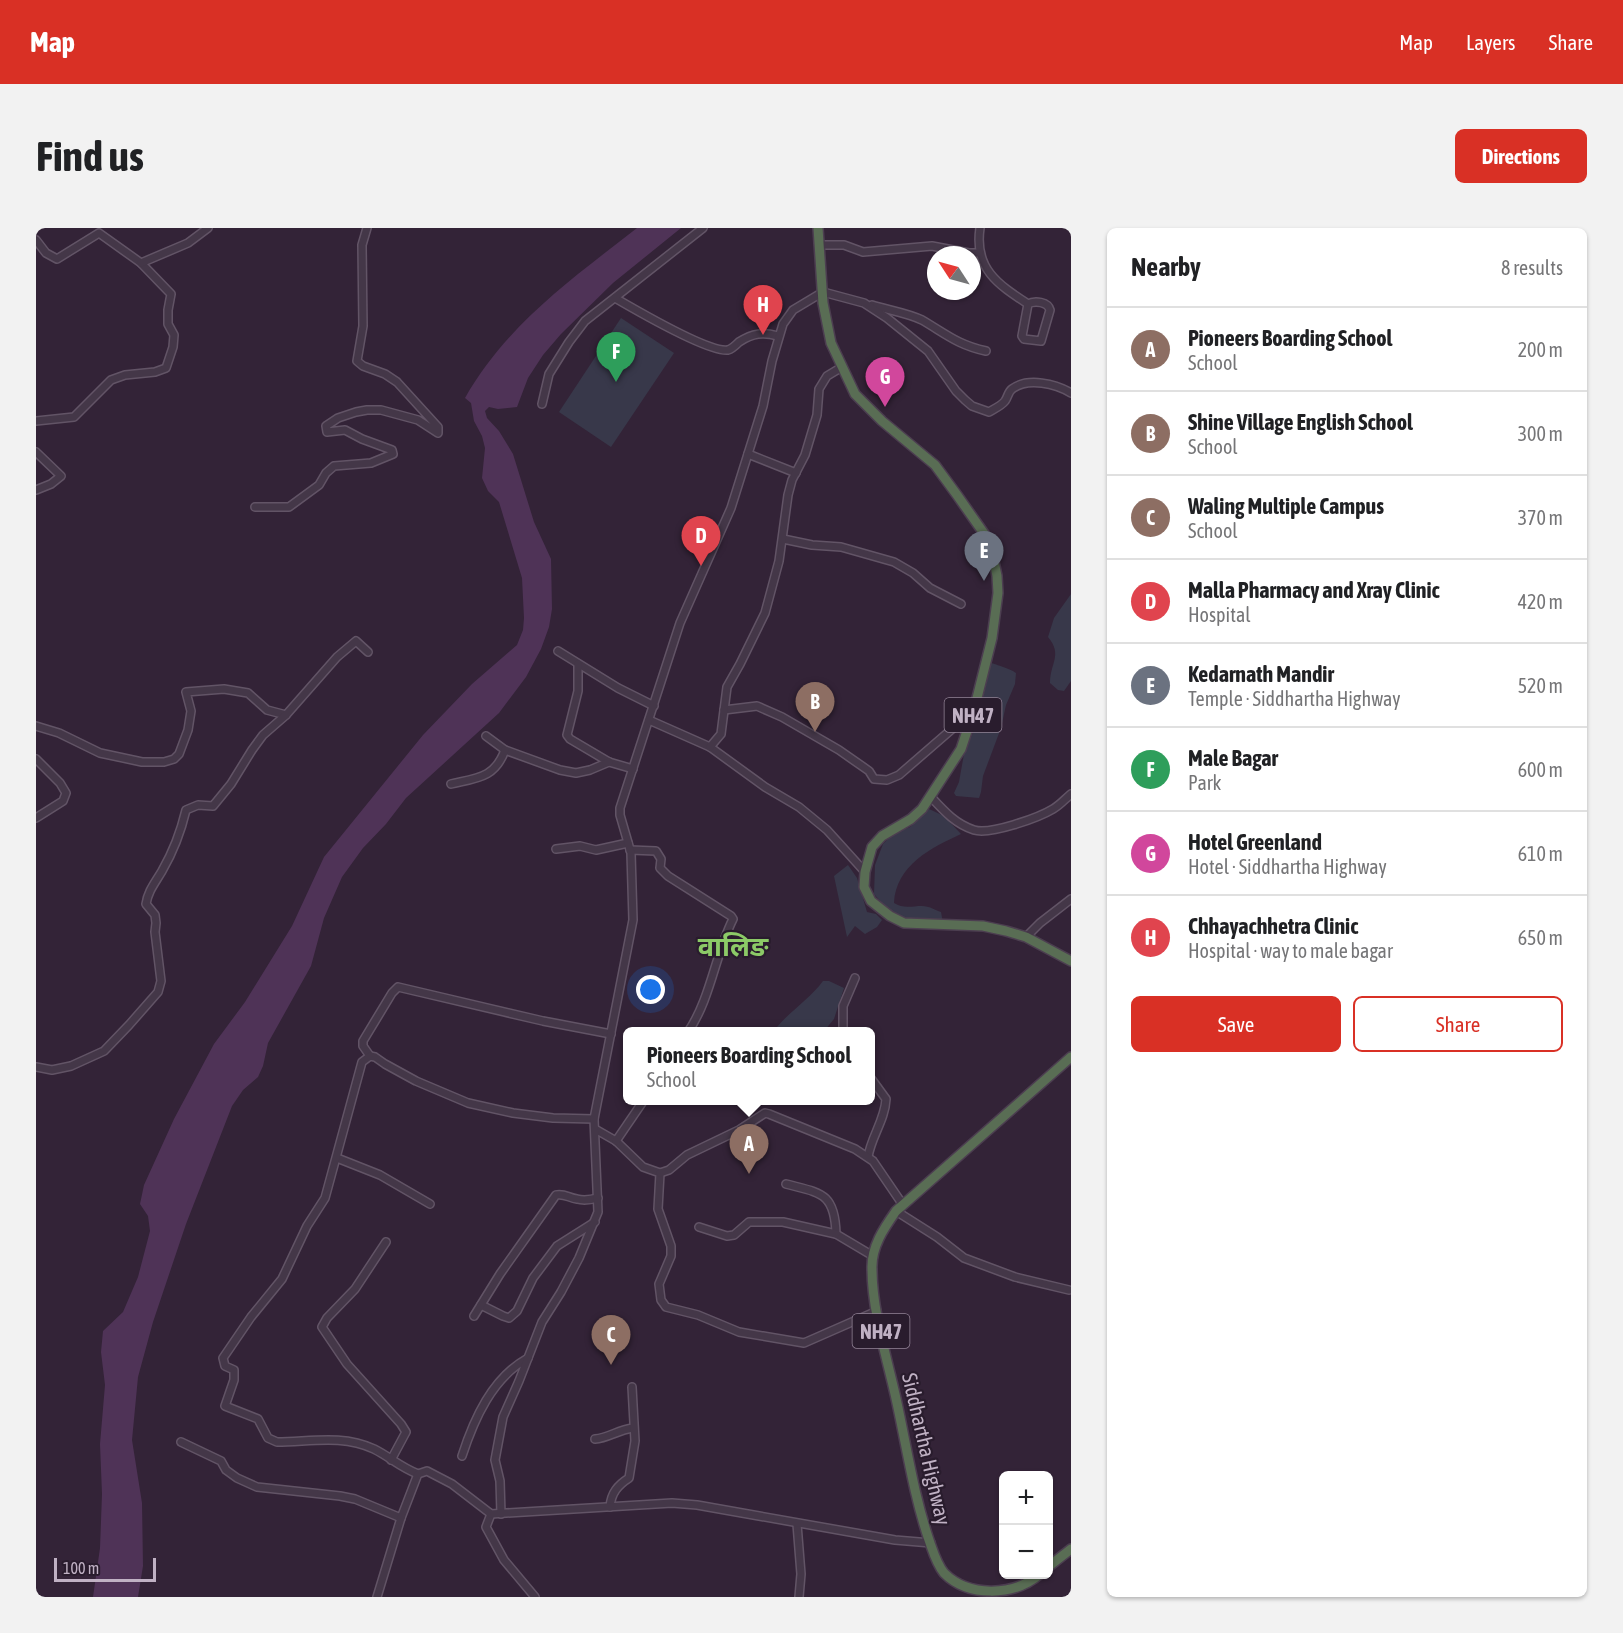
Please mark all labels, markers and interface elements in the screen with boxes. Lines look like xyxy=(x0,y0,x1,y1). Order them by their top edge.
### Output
text: Map xyxy=(30,26,75,58)
text: Map xyxy=(1399,30,1433,54)
text: Layers xyxy=(1466,30,1516,54)
text: Share xyxy=(1549,30,1593,54)
button: Directions xyxy=(1455,129,1587,183)
text: Find us xyxy=(36,132,144,180)
north arrow xyxy=(927,246,981,300)
text: Nearby xyxy=(1131,252,1201,282)
text: 8 results xyxy=(1501,256,1563,279)
pin: H xyxy=(744,285,782,335)
text: Pioneers Boarding School xyxy=(1188,325,1392,351)
pin: F xyxy=(596,332,636,382)
text: A xyxy=(1146,338,1155,361)
text: 200 m xyxy=(1518,338,1563,361)
text: School xyxy=(1188,351,1238,374)
pin: G xyxy=(866,358,904,407)
text: Shine Village English School xyxy=(1188,409,1413,435)
text: B xyxy=(1146,422,1155,445)
text: 300 m xyxy=(1518,422,1563,445)
text: School xyxy=(1188,435,1238,458)
text: Waling Multiple Campus xyxy=(1188,493,1384,519)
text: C xyxy=(1146,506,1155,529)
text: 370 m xyxy=(1518,506,1563,529)
pin: D xyxy=(682,516,720,566)
text: School xyxy=(1188,519,1238,542)
pin: E xyxy=(964,532,1004,581)
text: Malla Pharmacy and Xray Clinic xyxy=(1188,577,1440,603)
text: D xyxy=(1145,590,1156,613)
text: 420 m xyxy=(1518,590,1563,613)
text: Hospital xyxy=(1188,603,1251,626)
text: Kedarnath Mandir xyxy=(1188,661,1334,687)
text: E xyxy=(1146,674,1155,697)
text: 520 m xyxy=(1518,674,1563,697)
pin: B xyxy=(796,682,834,732)
text: Temple · Siddhartha Highway xyxy=(1188,687,1400,710)
road number: NH47 xyxy=(944,698,1002,732)
text: Male Bagar xyxy=(1188,745,1278,771)
text: F xyxy=(1146,758,1155,781)
text: 600 m xyxy=(1518,758,1563,781)
text: Park xyxy=(1188,771,1221,794)
text: Hotel Greenland xyxy=(1188,829,1322,855)
text: G xyxy=(1145,842,1156,865)
text: 610 m xyxy=(1518,842,1563,865)
text: Hotel · Siddhartha Highway xyxy=(1188,855,1387,878)
text: Chhayachhetra Clinic xyxy=(1188,913,1358,939)
text: H xyxy=(1145,926,1156,949)
text: 650 m xyxy=(1518,926,1563,949)
district label: वालिङ xyxy=(698,931,769,962)
text: Hospital · way to male bagar xyxy=(1188,939,1393,962)
your location xyxy=(636,975,665,1004)
button: Save xyxy=(1131,996,1341,1052)
button: Share xyxy=(1353,996,1563,1052)
popup xyxy=(623,1027,875,1105)
text: Pioneers Boarding School xyxy=(647,1042,851,1068)
text: School xyxy=(647,1068,696,1091)
pin: A xyxy=(730,1124,768,1174)
road number: NH47 xyxy=(852,1314,910,1348)
pin: C xyxy=(592,1316,630,1365)
street label: Siddhartha Highway xyxy=(898,1371,956,1528)
map controls xyxy=(999,1471,1053,1579)
button: + xyxy=(999,1471,1053,1525)
button: − xyxy=(999,1525,1053,1579)
scale bar xyxy=(54,1555,156,1582)
text: 100 m xyxy=(63,1559,99,1577)

